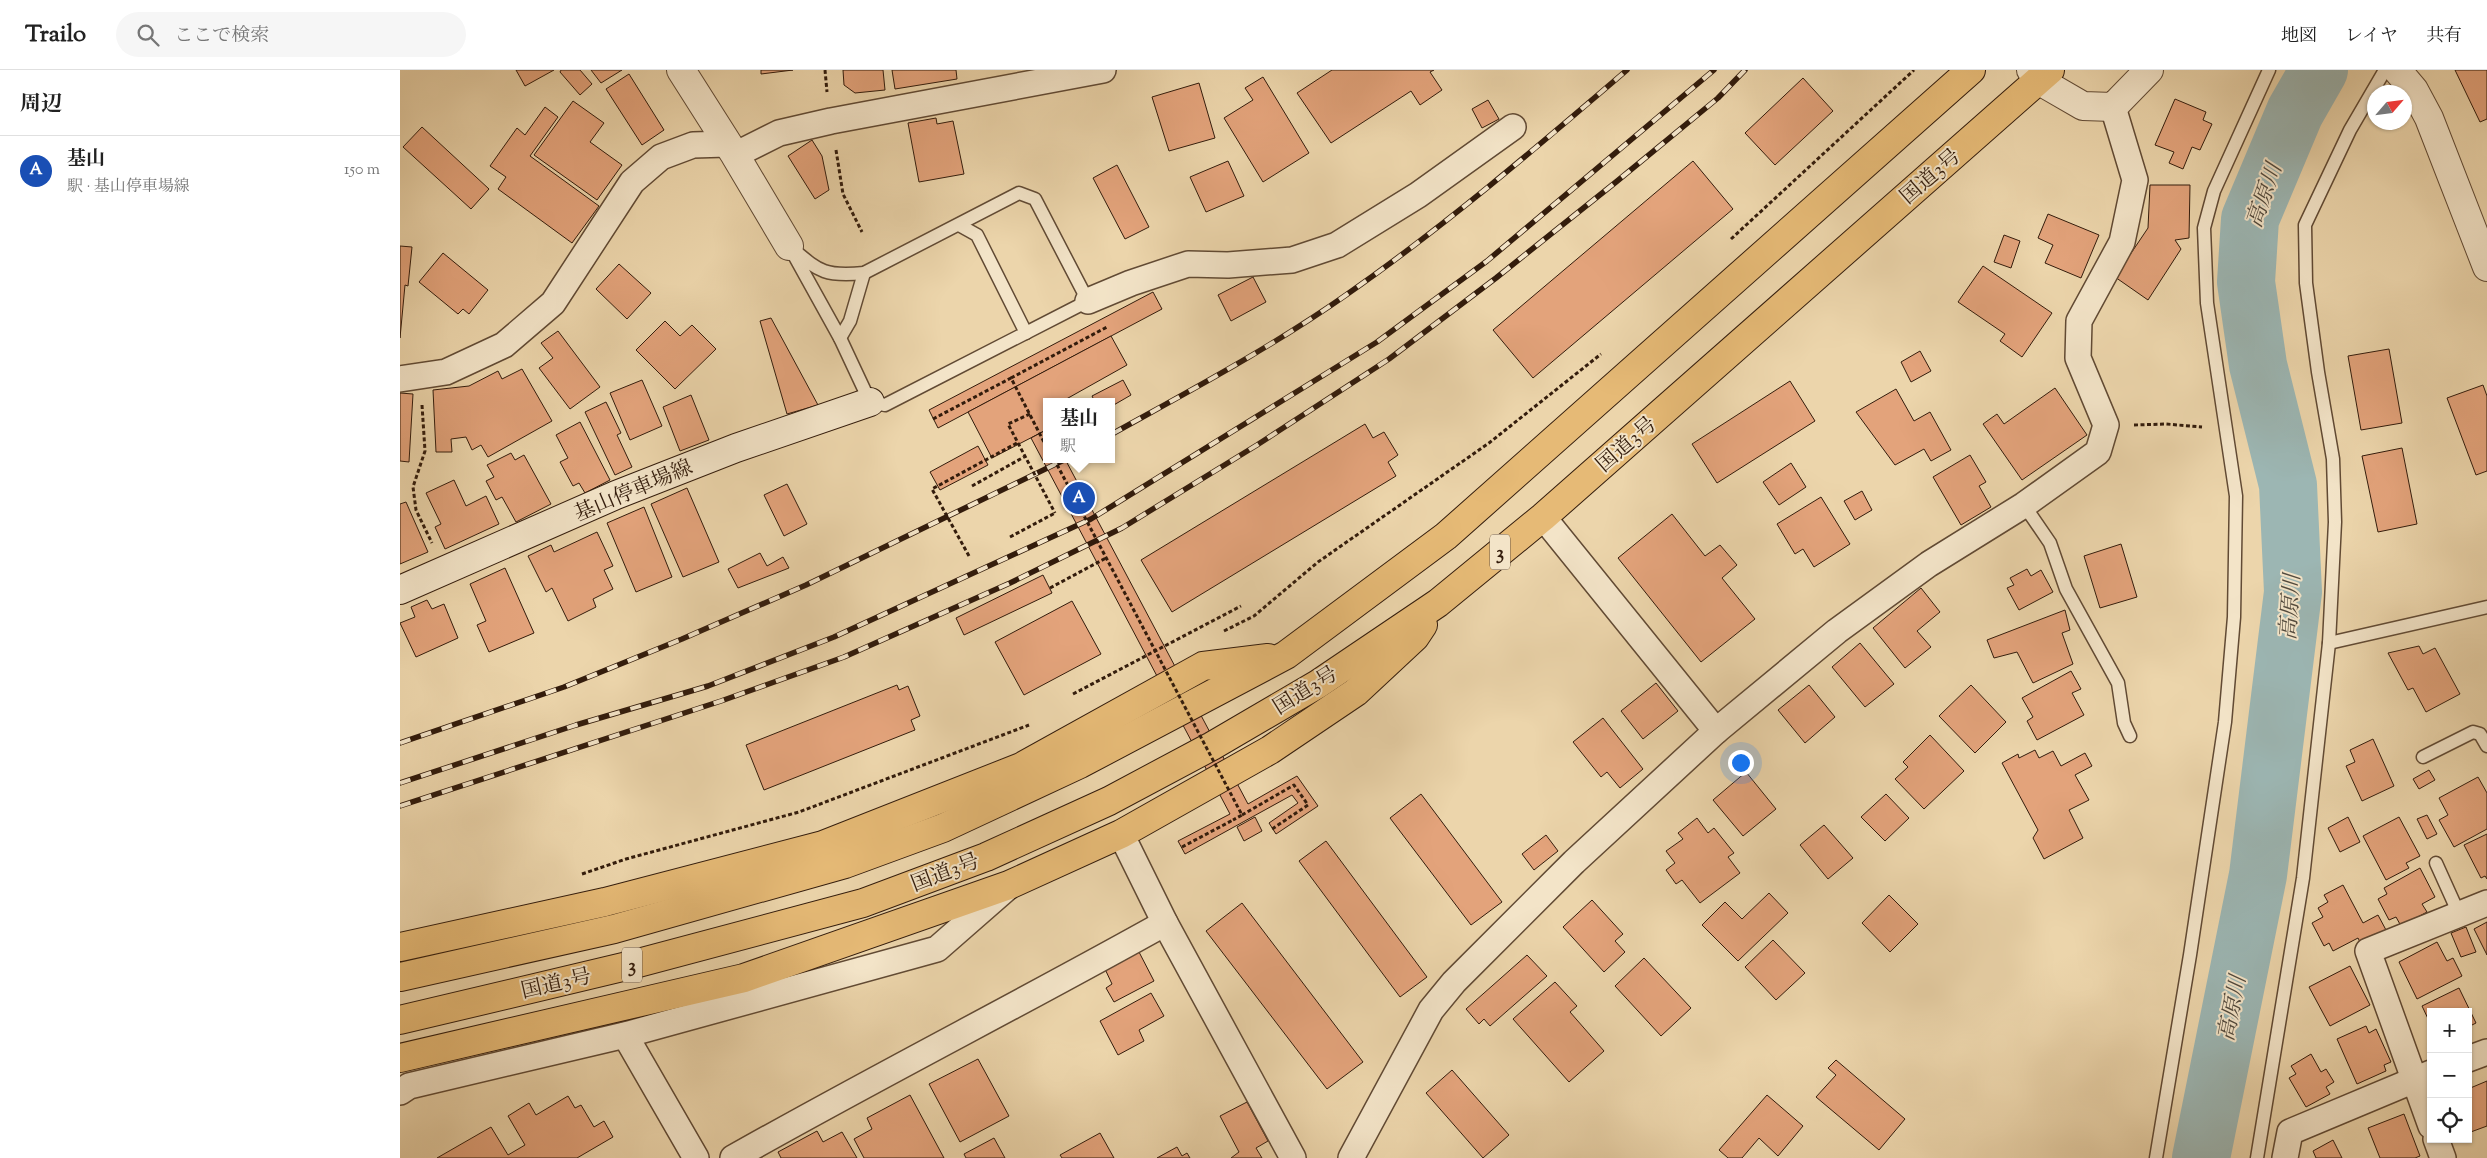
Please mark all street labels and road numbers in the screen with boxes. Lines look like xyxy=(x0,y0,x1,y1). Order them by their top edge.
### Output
street label: 国道3号 xyxy=(1894,143,1968,212)
street label: 国道3号 xyxy=(1590,411,1664,480)
street label: 基山停車場線 xyxy=(570,453,698,530)
road number: 3 xyxy=(1490,534,1510,570)
street label: 国道3号 xyxy=(1268,660,1344,723)
street label: 国道3号 xyxy=(907,847,984,901)
road number: 3 xyxy=(622,948,642,982)
street label: 国道3号 xyxy=(518,962,595,1008)

